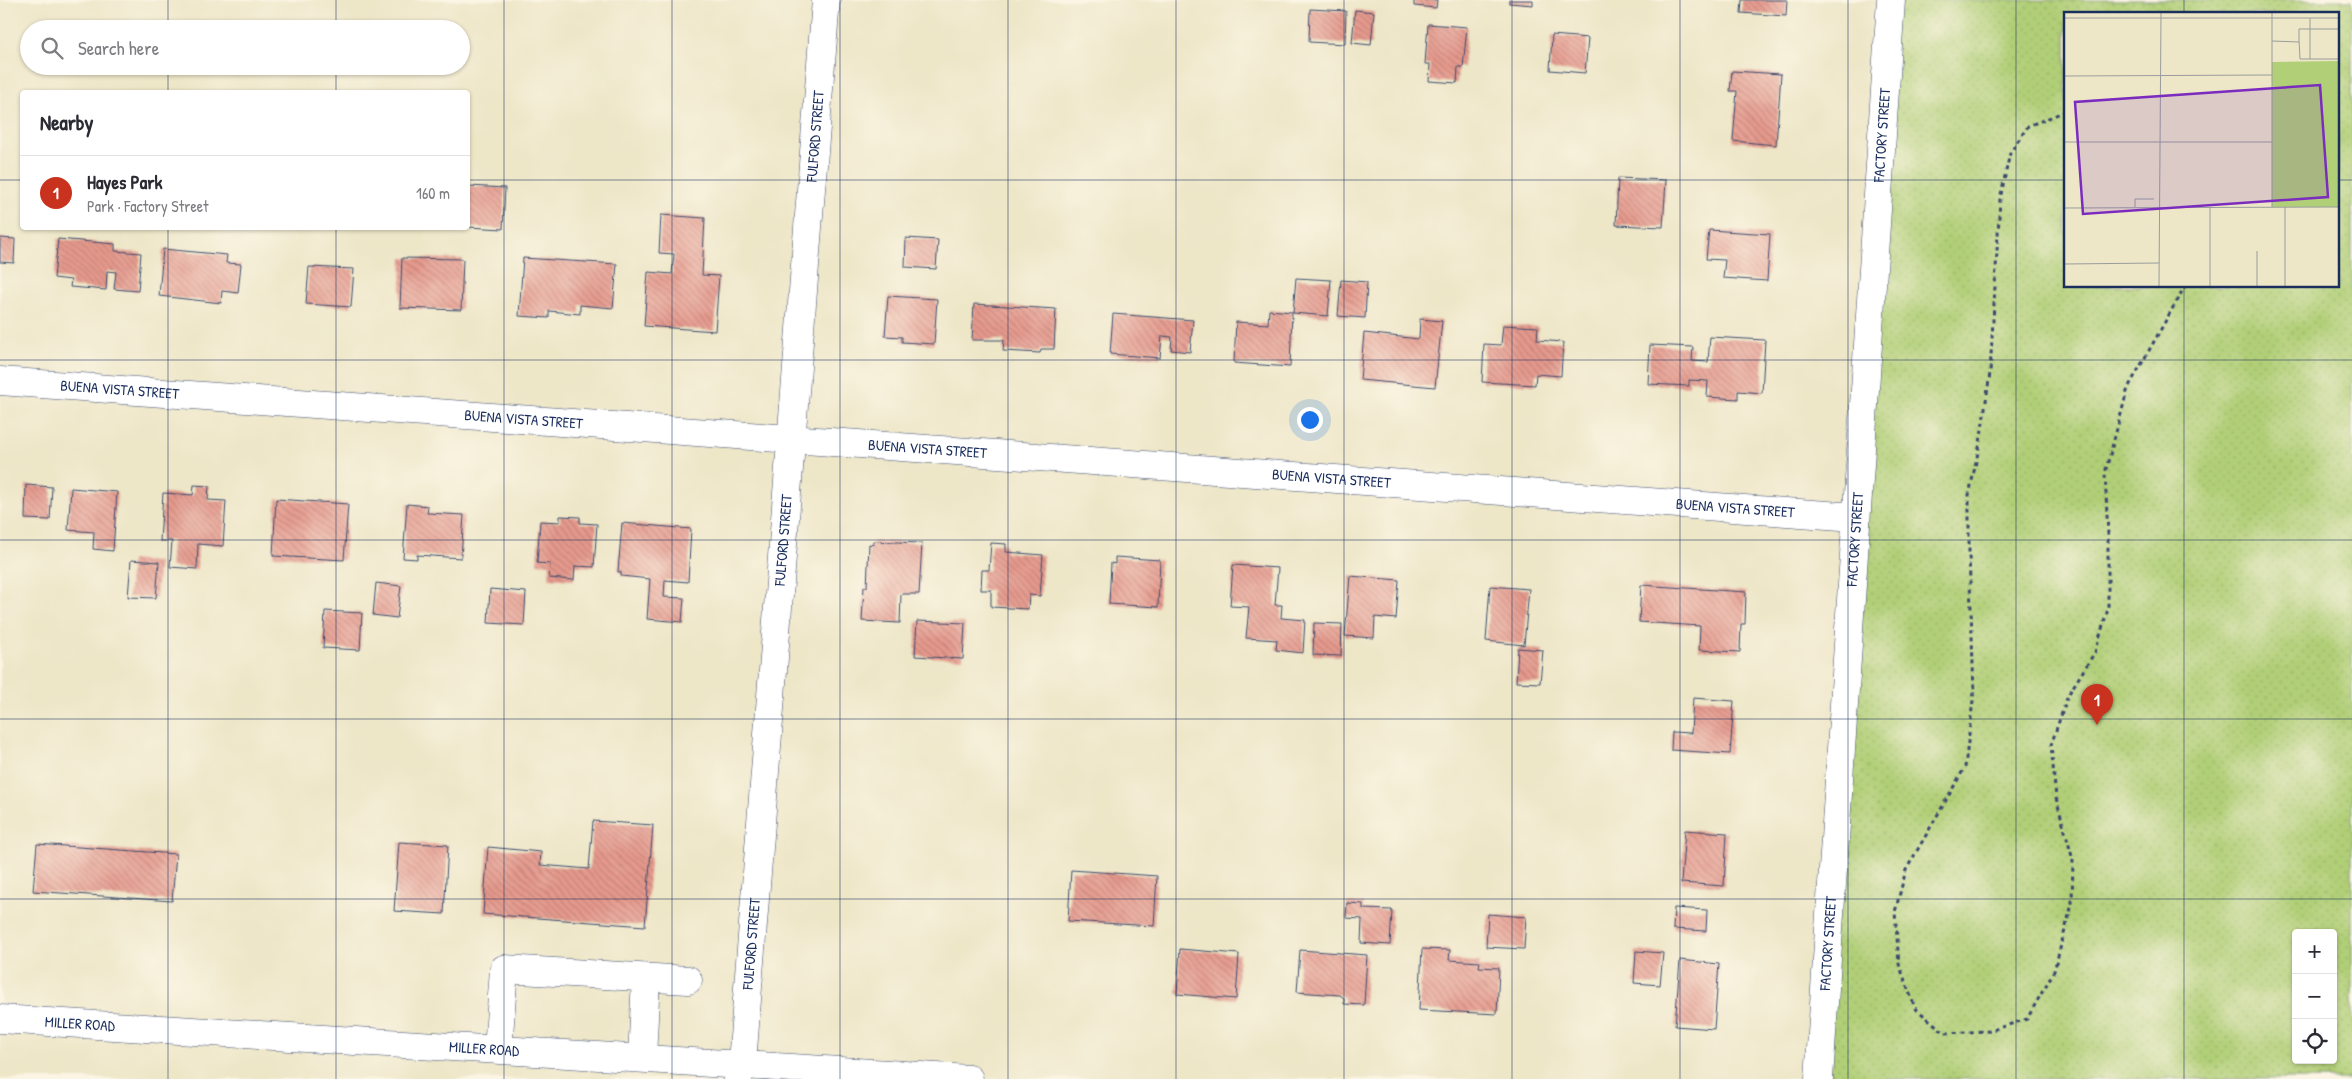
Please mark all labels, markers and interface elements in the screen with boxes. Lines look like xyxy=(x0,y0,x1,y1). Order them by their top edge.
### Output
inset map xyxy=(2064,12,2340,288)
search box xyxy=(20,20,470,75)
icon: search xyxy=(38,34,66,62)
text: Search here xyxy=(78,35,159,61)
street label: FACTORY STREET xyxy=(1868,86,1895,184)
street label: FULFORD STREET xyxy=(801,89,829,184)
text: Nearby xyxy=(40,108,93,137)
text: Hayes Park xyxy=(87,169,162,195)
text: 1 xyxy=(53,182,59,204)
text: 160 m xyxy=(416,182,450,204)
text: Park · Factory Street xyxy=(87,195,209,217)
street label: BUENA VISTA STREET xyxy=(60,374,181,404)
street label: BUENA VISTA STREET xyxy=(464,404,585,434)
your location xyxy=(1297,407,1323,433)
street label: BUENA VISTA STREET xyxy=(867,434,989,463)
street label: BUENA VISTA STREET xyxy=(1271,463,1393,493)
street label: FACTORY STREET xyxy=(1841,490,1868,588)
street label: FULFORD STREET xyxy=(769,492,797,588)
street label: BUENA VISTA STREET xyxy=(1675,493,1796,523)
pin: 1 xyxy=(2081,684,2113,725)
street label: FACTORY STREET xyxy=(1814,894,1841,992)
street label: FULFORD STREET xyxy=(737,896,765,991)
map controls xyxy=(2292,929,2337,1064)
button: + xyxy=(2292,929,2337,974)
button: − xyxy=(2292,974,2337,1019)
street label: MILLER ROAD xyxy=(44,1011,116,1036)
button: locate xyxy=(2292,1019,2337,1064)
street label: MILLER ROAD xyxy=(448,1036,521,1061)

